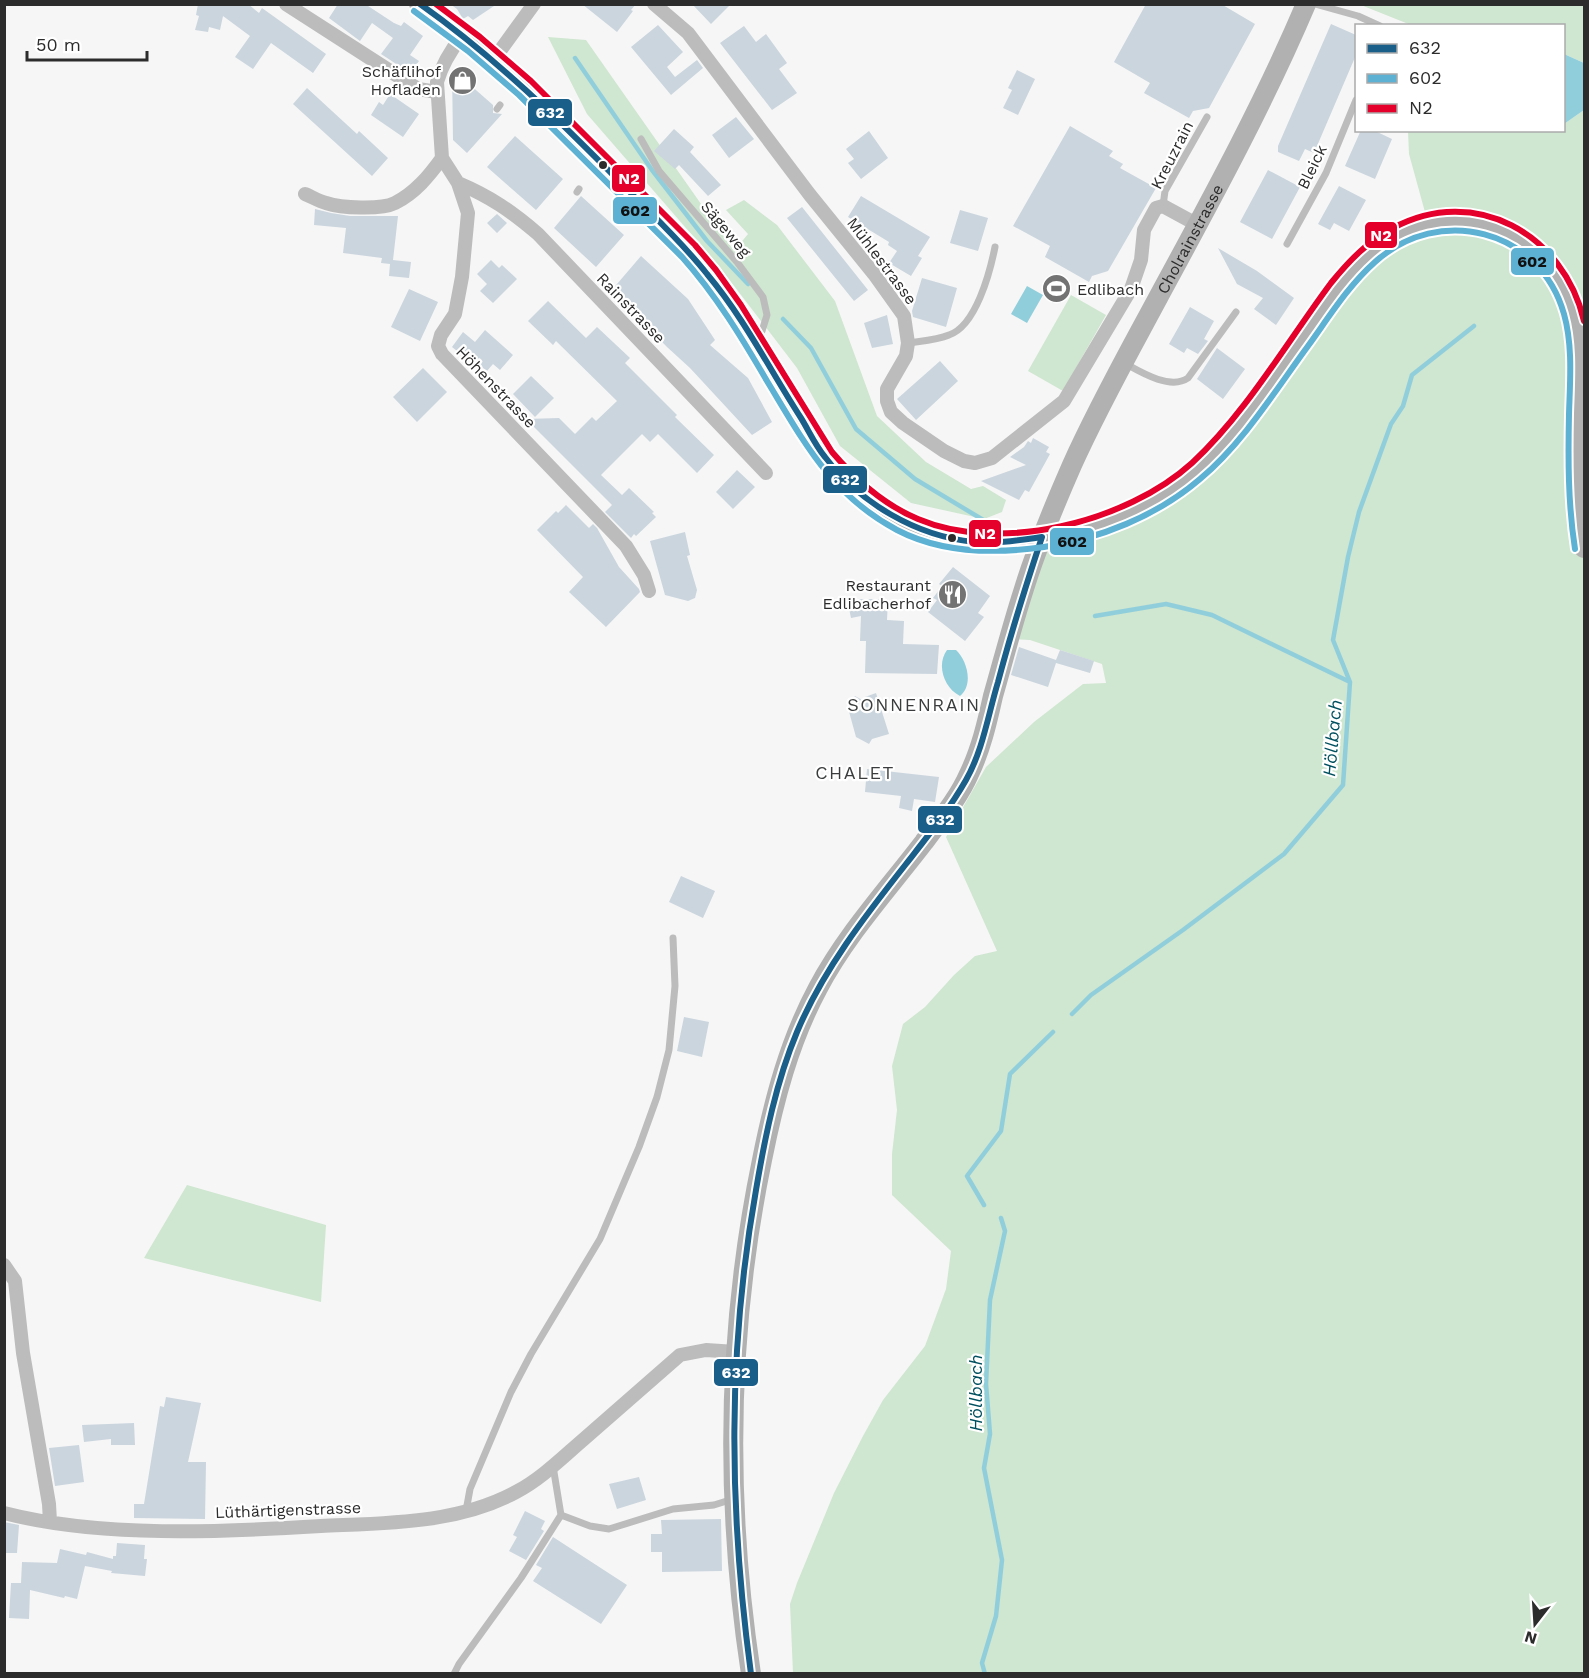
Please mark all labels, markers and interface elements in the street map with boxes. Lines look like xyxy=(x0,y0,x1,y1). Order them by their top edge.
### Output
scale bar xyxy=(27,24,147,62)
legend xyxy=(1355,24,1565,132)
text: 50 m xyxy=(36,34,81,55)
text: 632 xyxy=(1409,37,1441,58)
place label: Schäflihof Hofladen xyxy=(362,62,442,99)
shop icon: Schäflihof Hofladen xyxy=(446,64,478,96)
text: 602 xyxy=(1409,67,1442,88)
text: N2 xyxy=(1409,97,1433,118)
line badge: 632 xyxy=(527,98,573,127)
text: 632 xyxy=(536,103,564,122)
street label: Kreuzrain xyxy=(1147,118,1197,192)
street label: Bleick xyxy=(1293,142,1331,192)
unlabelled marker xyxy=(597,159,609,171)
line badge: N2 xyxy=(611,164,646,193)
text: N2 xyxy=(618,169,640,188)
street label: Cholrainstrasse xyxy=(1153,181,1227,297)
line badge: 602 xyxy=(612,196,658,225)
street label: Sägeweg xyxy=(697,197,755,261)
text: 602 xyxy=(620,201,650,220)
street label: Mühlestrasse xyxy=(843,214,921,308)
line badge: N2 xyxy=(1364,221,1398,249)
text: N2 xyxy=(1370,226,1392,245)
line badge: 602 xyxy=(1510,247,1555,276)
text: 602 xyxy=(1517,252,1547,271)
street label: Rainstrasse xyxy=(593,269,669,347)
sports icon: Edlibach xyxy=(1040,273,1072,305)
place label: Edlibach xyxy=(1077,280,1144,299)
street label: Höhenstrasse xyxy=(452,342,540,432)
line badge: 632 xyxy=(822,465,868,494)
text: 632 xyxy=(831,470,859,489)
line badge: N2 xyxy=(968,519,1002,548)
text: N2 xyxy=(974,524,996,543)
line badge: 602 xyxy=(1049,527,1095,556)
unlabelled marker xyxy=(946,532,958,544)
text: 602 xyxy=(1057,532,1087,551)
place label: Restaurant Edlibacherhof xyxy=(823,576,932,613)
restaurant icon: Restaurant Edlibacherhof xyxy=(936,578,968,610)
district label: SONNENRAIN xyxy=(847,694,981,715)
water label: Höllbach xyxy=(1318,699,1346,777)
district label: CHALET xyxy=(815,762,895,783)
line badge: 632 xyxy=(917,805,963,834)
text: 632 xyxy=(926,810,954,829)
water label: Höllbach xyxy=(965,1354,986,1432)
line badge: 632 xyxy=(713,1358,759,1387)
text: 632 xyxy=(722,1363,750,1382)
street label: Lüthärtigenstrasse xyxy=(215,1498,361,1522)
north arrow xyxy=(1505,1594,1565,1654)
text: N xyxy=(1522,1627,1539,1649)

